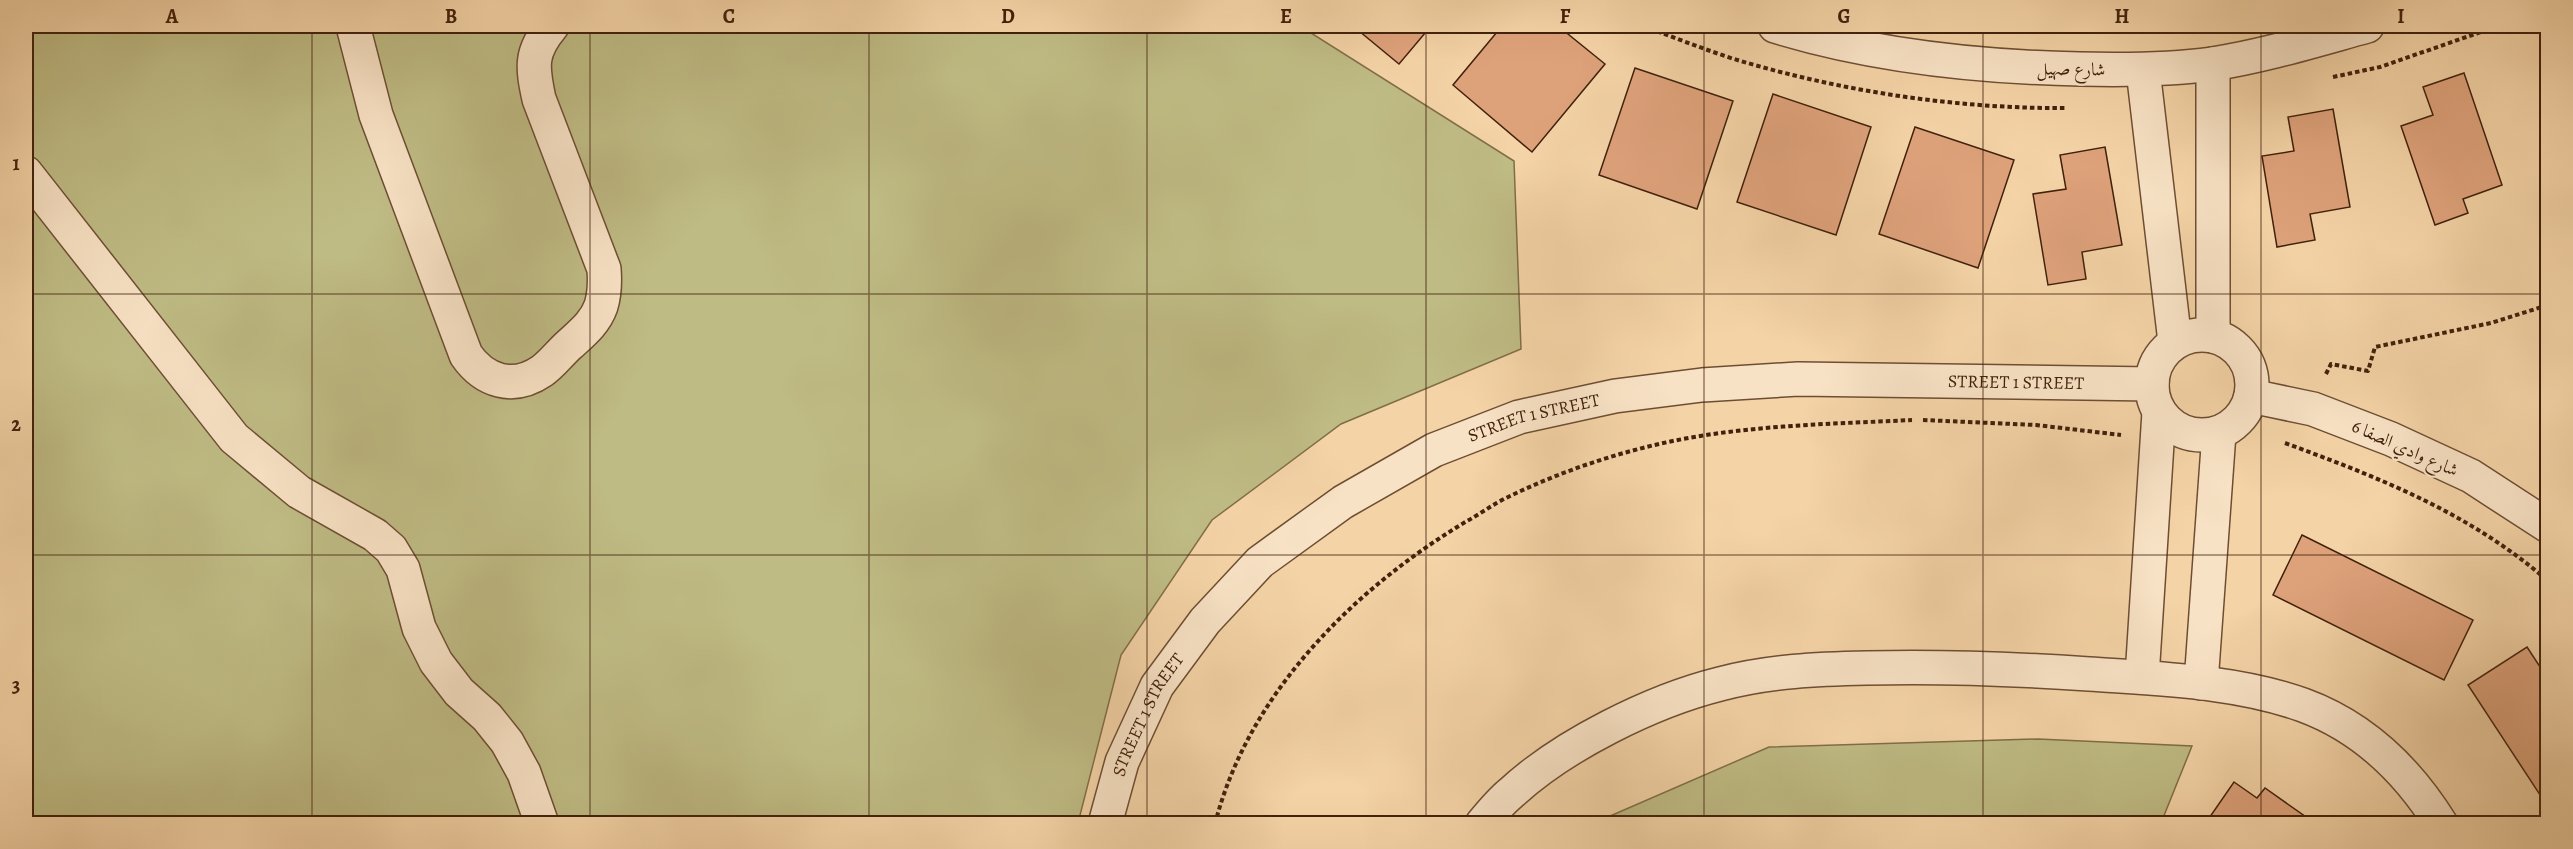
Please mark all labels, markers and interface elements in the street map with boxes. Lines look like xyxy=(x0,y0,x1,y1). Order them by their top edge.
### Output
text: A xyxy=(165,3,179,30)
text: B xyxy=(445,3,457,30)
text: C xyxy=(723,3,735,30)
text: D xyxy=(1001,3,1015,30)
text: E xyxy=(1280,3,1292,30)
text: F xyxy=(1560,3,1571,30)
text: G xyxy=(1837,3,1851,30)
text: H xyxy=(2115,3,2130,30)
text: I xyxy=(2397,3,2405,30)
street label: شارع صهيل xyxy=(2036,56,2106,85)
text: 1 xyxy=(12,150,20,177)
street label: STREET 1 STREET xyxy=(1948,369,2084,395)
street label: STREET 1 STREET xyxy=(1464,388,1602,448)
text: 2 xyxy=(11,411,21,438)
street label: شارع وادي الصفا 6 xyxy=(2347,414,2462,485)
street label: STREET 1 STREET xyxy=(1107,648,1189,779)
text: 3 xyxy=(12,672,20,699)

